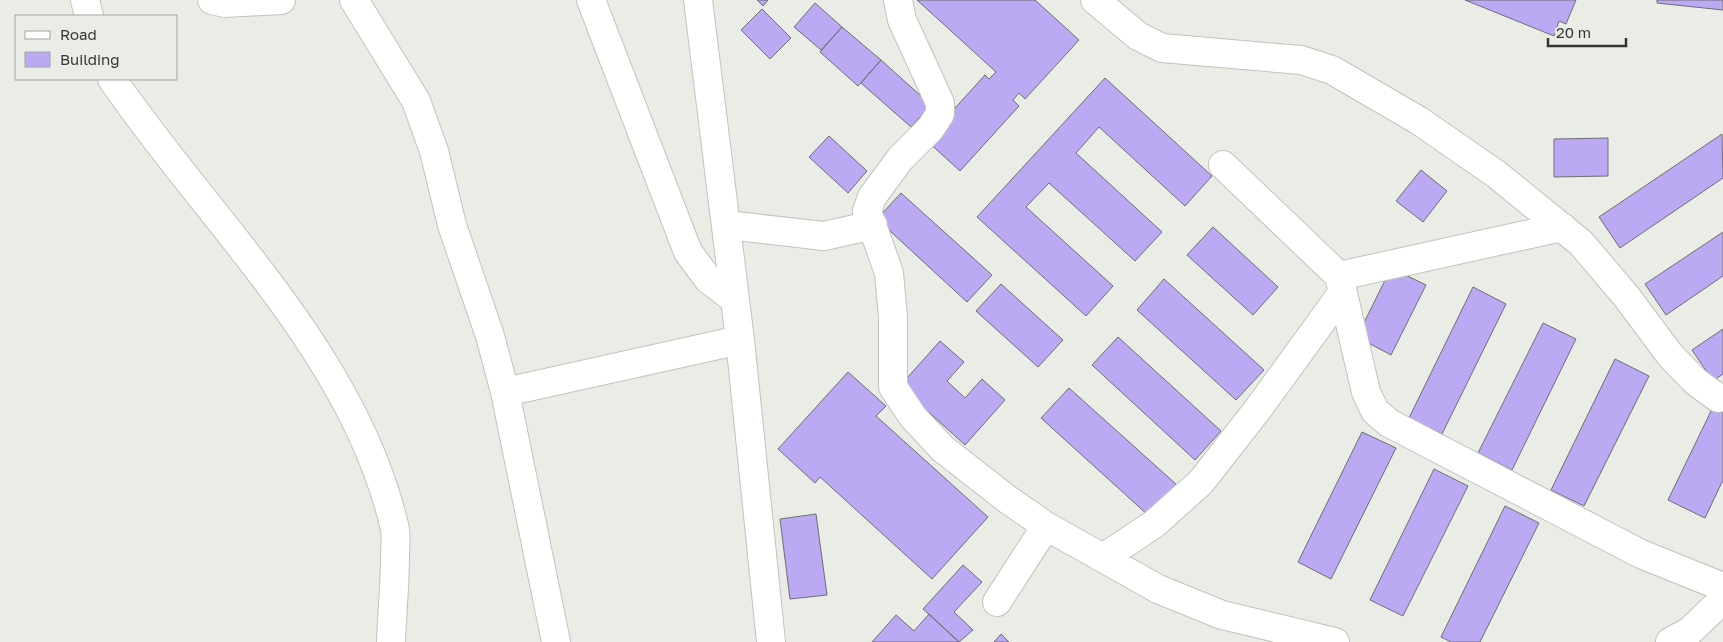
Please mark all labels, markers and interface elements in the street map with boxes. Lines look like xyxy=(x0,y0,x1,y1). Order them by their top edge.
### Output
legend xyxy=(15,15,178,80)
scale bar xyxy=(1548,15,1626,47)
text: 20 m xyxy=(1556,23,1591,41)
text: Road xyxy=(60,25,97,43)
text: Building xyxy=(60,50,120,68)

